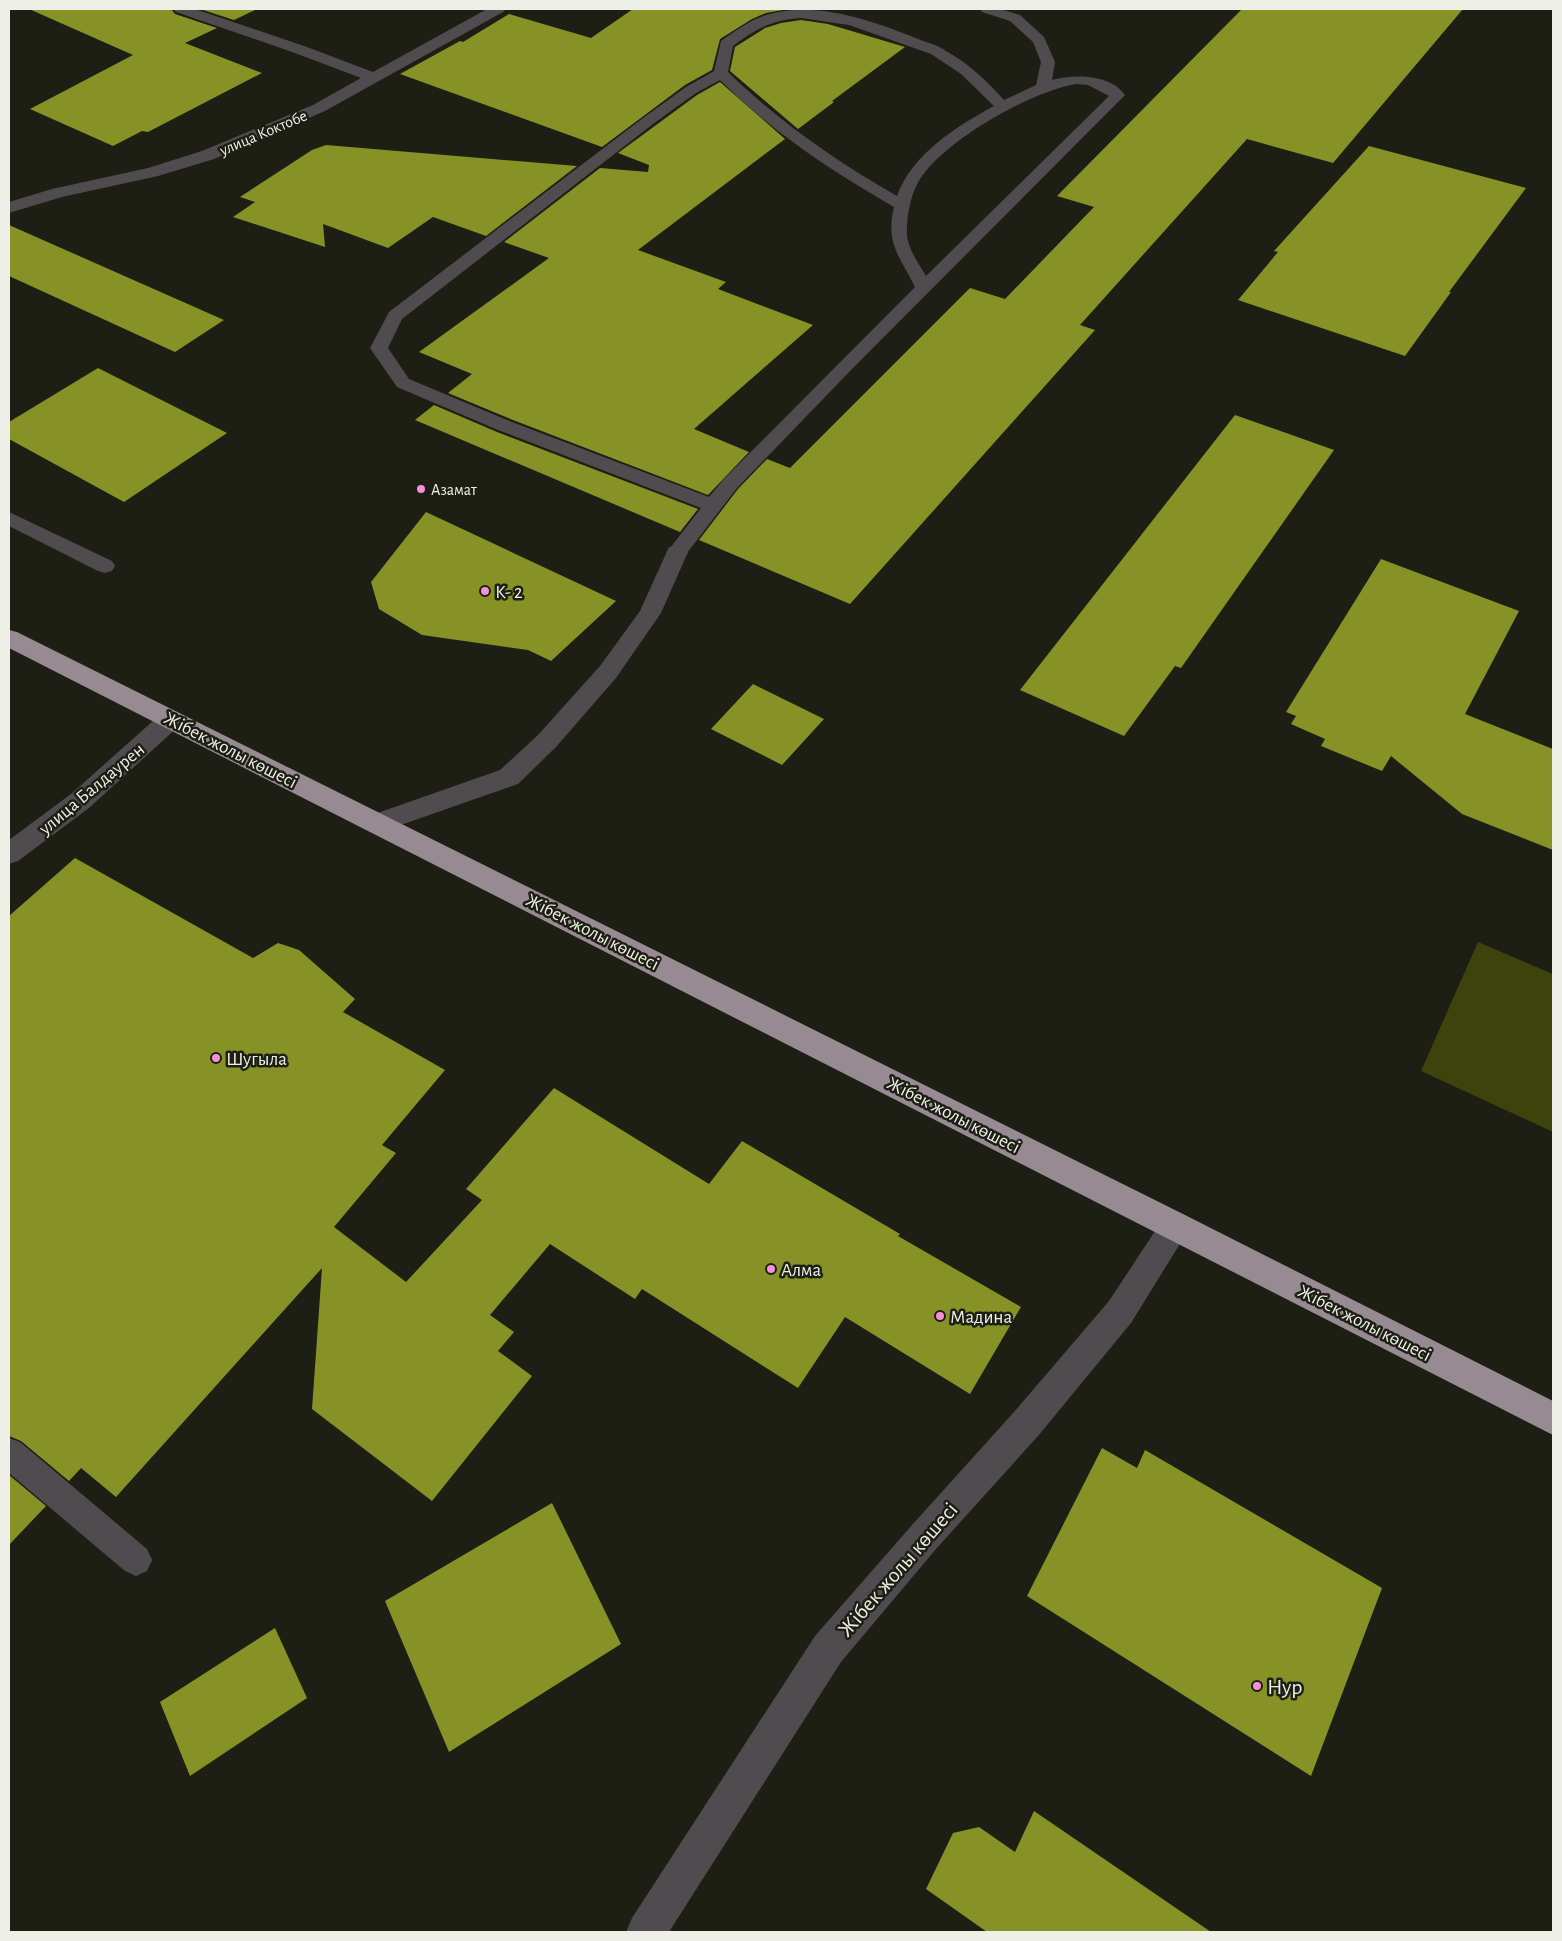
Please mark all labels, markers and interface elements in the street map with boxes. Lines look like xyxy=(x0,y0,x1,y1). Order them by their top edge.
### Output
street label: улица Коктобе xyxy=(216,107,310,160)
place label: Азамат xyxy=(431,482,477,498)
marker: Азамат xyxy=(415,483,427,495)
place label: К- 2 xyxy=(495,583,523,602)
marker: К- 2 xyxy=(479,585,491,597)
street label: Жібек жолы көшесі xyxy=(161,709,300,792)
street label: улица Балдаурен xyxy=(35,740,148,839)
street label: Жібек жолы көшесі xyxy=(523,891,662,974)
place label: Шугыла xyxy=(226,1050,287,1069)
marker: Шугыла xyxy=(210,1052,222,1064)
street label: Жібек жолы көшесі xyxy=(884,1074,1023,1157)
place label: Алма xyxy=(781,1261,822,1280)
marker: Алма xyxy=(765,1263,777,1275)
street label: Жібек жолы көшесі xyxy=(1295,1282,1434,1365)
place label: Мадина xyxy=(950,1308,1013,1327)
marker: Мадина xyxy=(934,1310,946,1322)
street label: Жібек жолы көшесі xyxy=(834,1498,962,1641)
place label: Нур xyxy=(1267,1676,1303,1698)
marker: Нур xyxy=(1251,1680,1263,1692)

